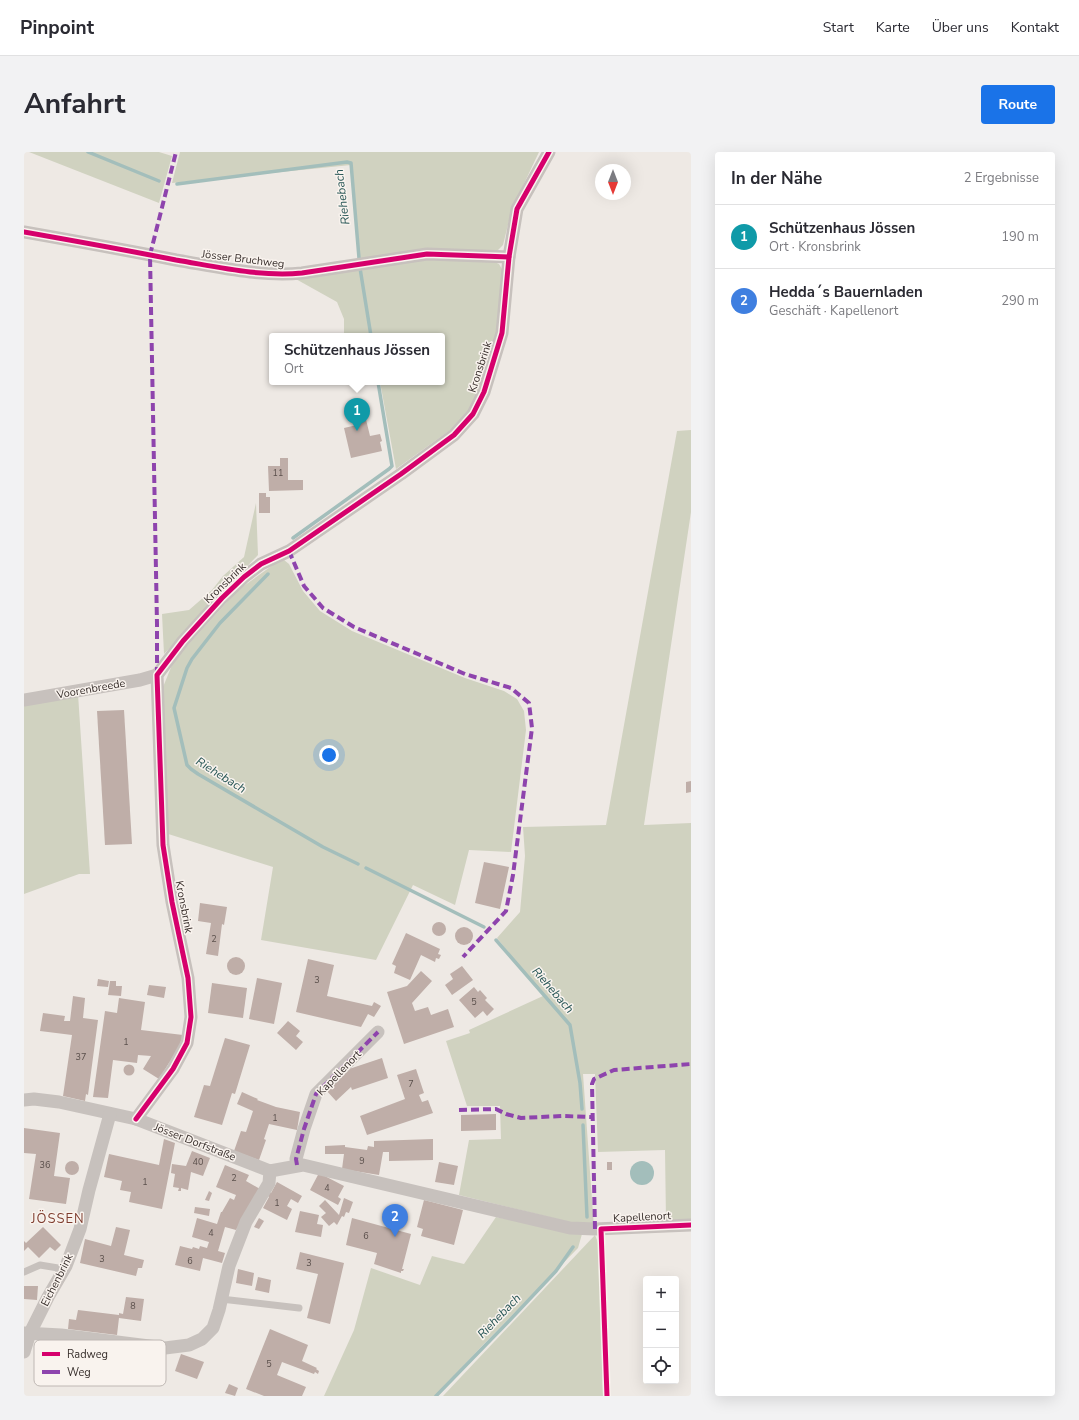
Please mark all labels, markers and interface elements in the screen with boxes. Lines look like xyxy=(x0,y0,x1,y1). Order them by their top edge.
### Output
text: Pinpoint xyxy=(20,15,94,41)
text: Start xyxy=(823,18,854,37)
text: Karte xyxy=(876,18,910,37)
text: Über uns xyxy=(932,18,989,37)
text: Kontakt xyxy=(1011,18,1059,37)
text: Anfahrt xyxy=(24,85,125,123)
button: Route xyxy=(981,85,1055,124)
north arrow xyxy=(595,164,631,200)
text: In der Nähe xyxy=(731,167,822,190)
water label: Riehebach xyxy=(331,168,353,226)
text: 2 Ergebnisse xyxy=(964,169,1039,187)
text: Schützenhaus Jössen xyxy=(769,218,915,238)
text: 1 xyxy=(740,228,748,246)
text: 190 m xyxy=(1001,228,1039,246)
text: Ort · Kronsbrink xyxy=(769,238,861,256)
street label: Jösser Bruchweg xyxy=(200,246,285,272)
text: Hedda´s Bauernladen xyxy=(769,282,923,302)
text: 2 xyxy=(740,292,748,310)
text: 290 m xyxy=(1001,292,1039,310)
text: Geschäft · Kapellenort xyxy=(769,302,898,320)
popup xyxy=(269,333,445,385)
street label: Kronsbrink xyxy=(465,339,495,395)
text: Schützenhaus Jössen xyxy=(284,340,430,360)
text: Ort xyxy=(284,360,303,378)
pin: 1 xyxy=(344,398,370,431)
house number: 11 xyxy=(273,467,283,479)
street label: Kronsbrink xyxy=(201,559,250,607)
street label: Voorenbreede xyxy=(55,676,127,703)
your location xyxy=(319,745,339,765)
water label: Riehebach xyxy=(193,753,249,797)
street label: Kronsbrink xyxy=(172,880,197,935)
house number: 2 xyxy=(211,933,217,945)
water label: Riehebach xyxy=(529,964,578,1017)
house number: 3 xyxy=(314,974,320,986)
house number: 5 xyxy=(471,996,477,1008)
house number: 1 xyxy=(123,1036,129,1048)
street label: Kapellenort xyxy=(314,1047,365,1099)
house number: 37 xyxy=(76,1051,86,1063)
house number: 7 xyxy=(408,1078,414,1090)
house number: 1 xyxy=(272,1112,278,1124)
street label: Jösser Dorfstraße xyxy=(151,1119,238,1165)
house number: 9 xyxy=(359,1155,365,1167)
house number: 40 xyxy=(193,1156,203,1168)
house number: 36 xyxy=(40,1159,50,1171)
house number: 2 xyxy=(231,1172,237,1184)
house number: 1 xyxy=(142,1176,148,1188)
house number: 4 xyxy=(324,1182,330,1194)
house number: 1 xyxy=(274,1197,280,1209)
pin: 2 xyxy=(382,1204,408,1237)
street label: Kapellenort xyxy=(613,1208,671,1226)
district label: JÖSSEN xyxy=(30,1209,85,1228)
house number: 4 xyxy=(208,1227,214,1239)
house number: 6 xyxy=(363,1230,369,1242)
street label: Eichenbrink xyxy=(37,1251,77,1309)
house number: 3 xyxy=(99,1253,105,1265)
house number: 6 xyxy=(187,1255,193,1267)
house number: 3 xyxy=(306,1257,312,1269)
map controls xyxy=(643,1276,679,1384)
button: + xyxy=(643,1276,679,1312)
water label: Riehebach xyxy=(474,1290,524,1342)
house number: 8 xyxy=(130,1300,136,1312)
button: − xyxy=(643,1312,679,1348)
legend xyxy=(34,1340,166,1386)
text: Radweg xyxy=(67,1347,108,1362)
button: locate xyxy=(643,1348,679,1384)
house number: 5 xyxy=(266,1358,272,1370)
text: Weg xyxy=(67,1365,91,1380)

